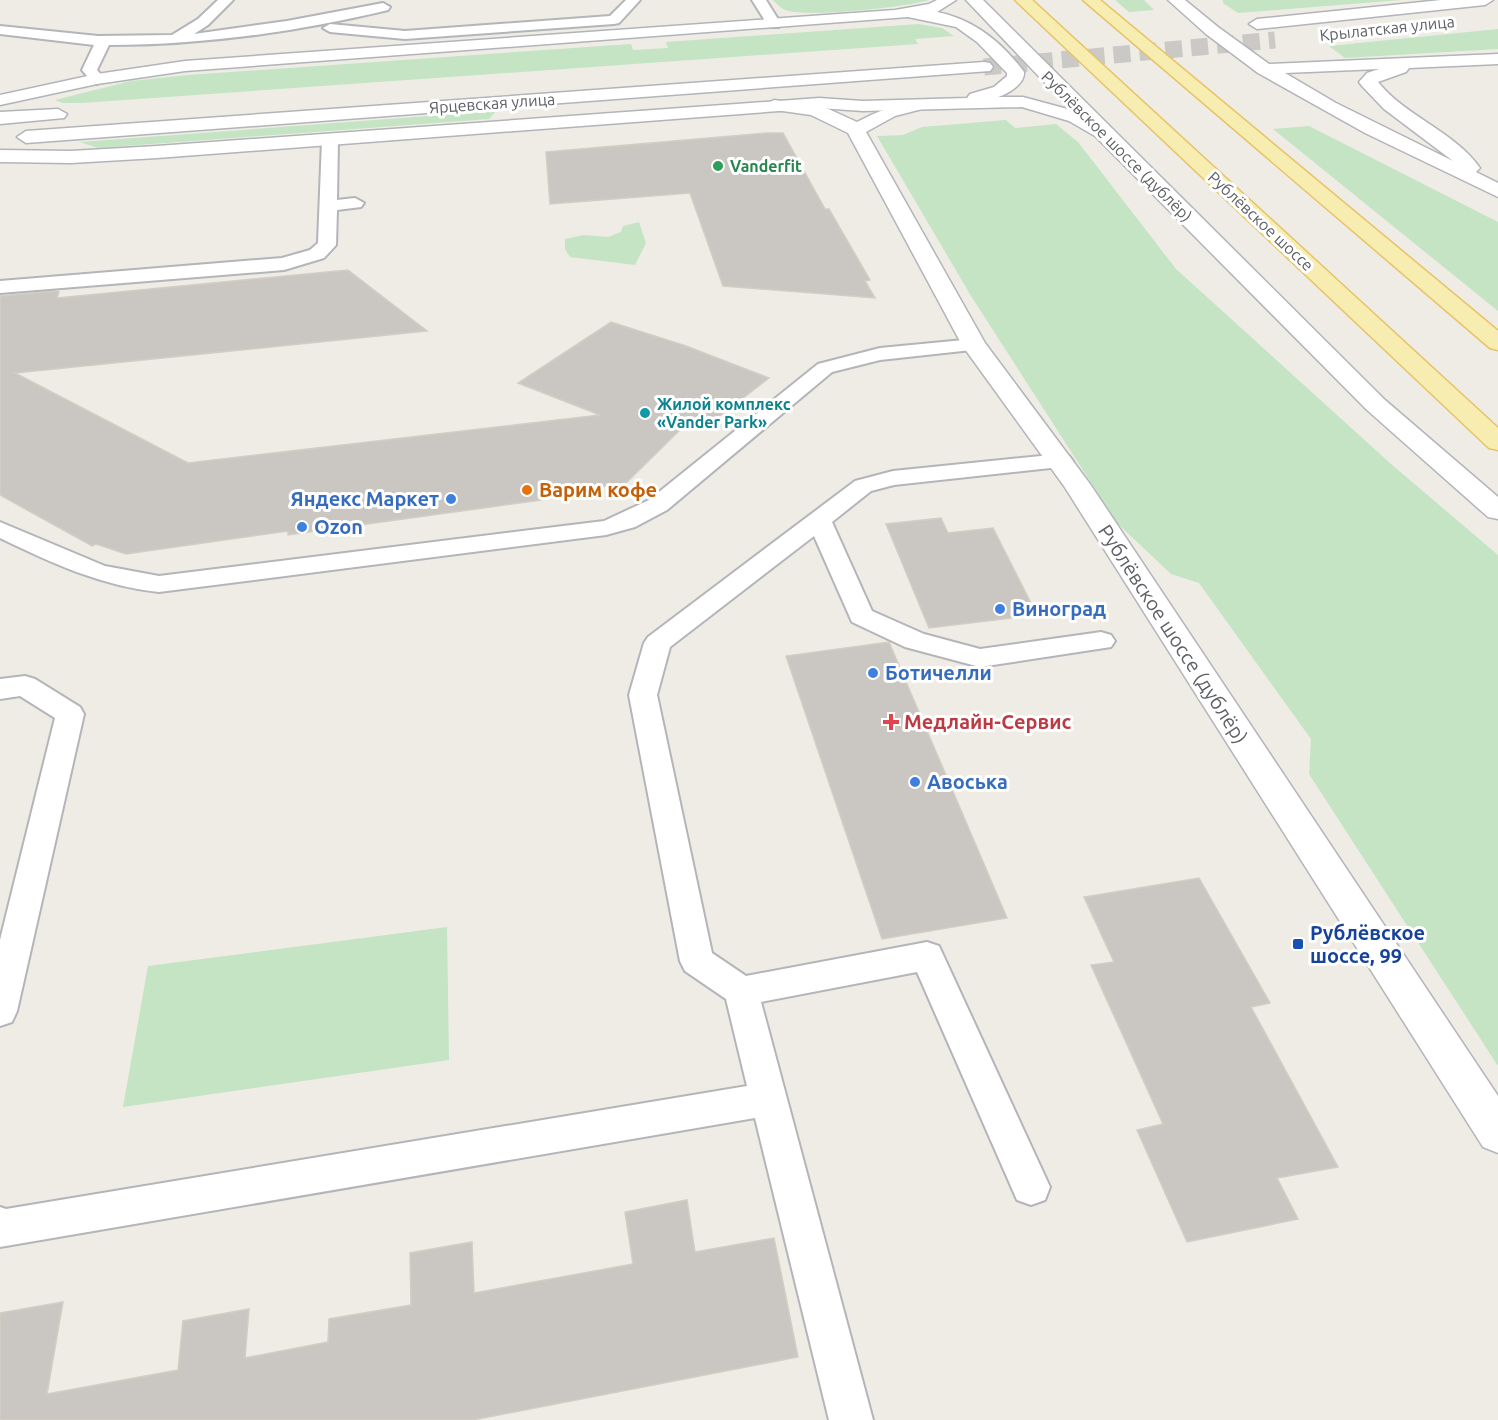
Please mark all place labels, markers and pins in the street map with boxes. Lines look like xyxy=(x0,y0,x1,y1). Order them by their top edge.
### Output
place label: Vanderfit xyxy=(730,157,802,175)
marker: Vanderfit xyxy=(711,159,725,173)
place label: Жилой комплекс «Vander Park» xyxy=(657,395,791,431)
marker: Жилой комплекс «Vander Park» xyxy=(638,406,652,420)
place label: Варим кофе xyxy=(539,478,657,501)
marker: Варим кофе xyxy=(520,483,534,497)
place label: Яндекс Маркет xyxy=(290,487,439,510)
marker: Яндекс Маркет xyxy=(444,492,458,506)
place label: Ozon xyxy=(314,515,363,538)
marker: Ozon xyxy=(295,520,309,534)
place label: Виноград xyxy=(1012,597,1106,620)
marker: Виноград xyxy=(993,602,1007,616)
place label: Ботичелли xyxy=(885,661,992,684)
marker: Ботичелли xyxy=(866,666,880,680)
place label: Медлайн-Сервис xyxy=(904,710,1071,733)
marker: Медлайн-Сервис xyxy=(882,713,900,731)
place label: Авоська xyxy=(927,770,1008,793)
marker: Авоська xyxy=(908,775,922,789)
place label: Рублёвское шоссе, 99 xyxy=(1310,921,1425,967)
marker: Рублёвское шоссе, 99 xyxy=(1291,937,1305,951)

